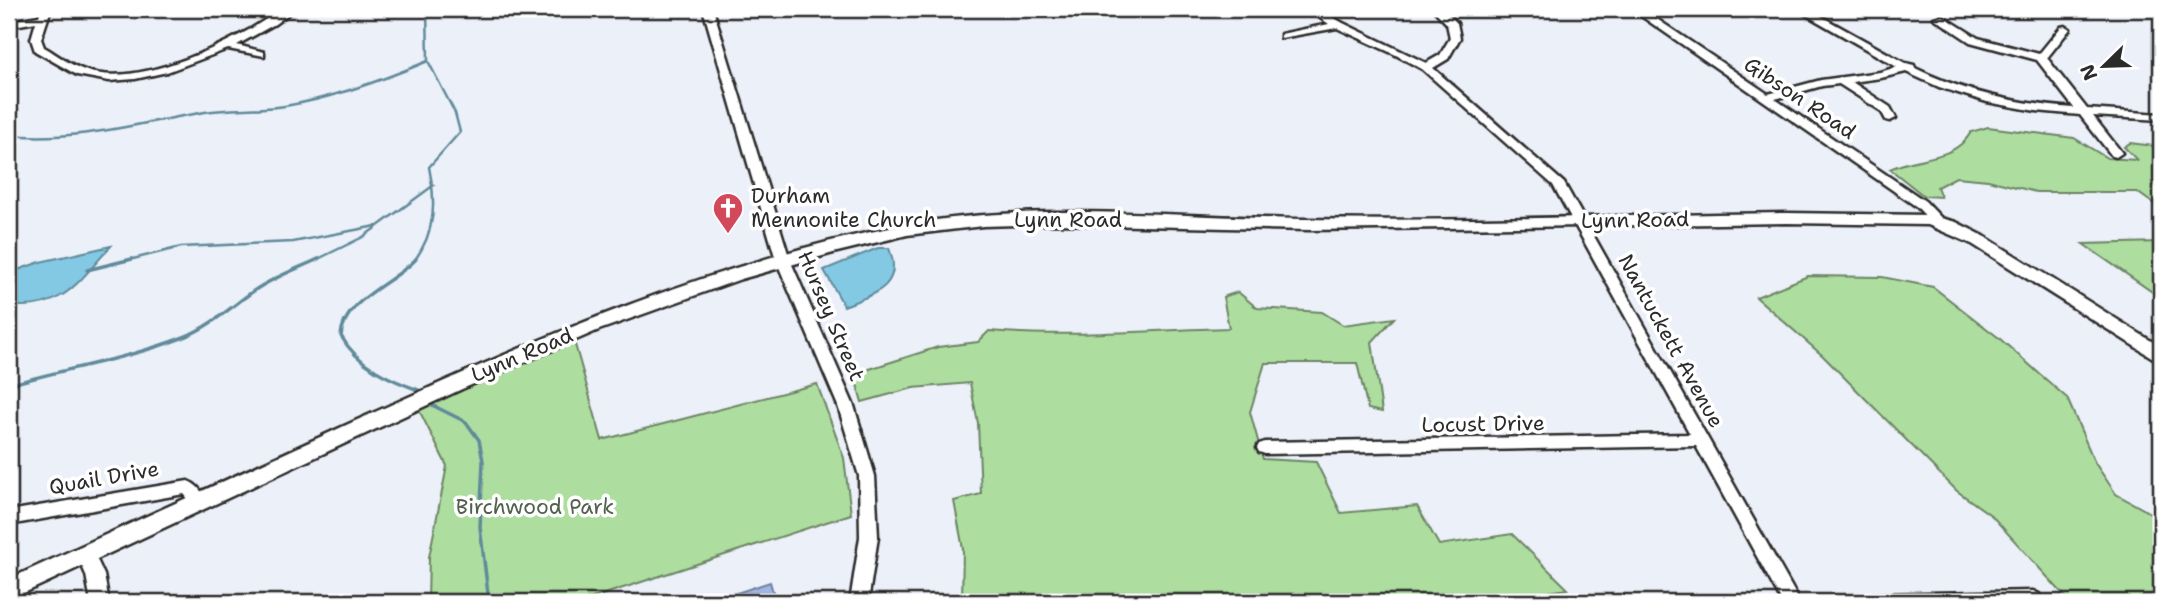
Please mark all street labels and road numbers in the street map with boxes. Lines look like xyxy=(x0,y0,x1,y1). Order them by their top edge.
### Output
street label: Gibson Road xyxy=(1739,50,1861,146)
street label: Lynn Road xyxy=(1581,205,1689,235)
street label: Lynn Road xyxy=(1014,206,1122,234)
street label: Hursey Street xyxy=(791,247,871,385)
street label: Nantuckett Avenue xyxy=(1612,249,1730,433)
street label: Lynn Road xyxy=(467,321,577,389)
street label: Locust Drive xyxy=(1421,409,1545,439)
street label: Quail Drive xyxy=(47,455,161,501)

